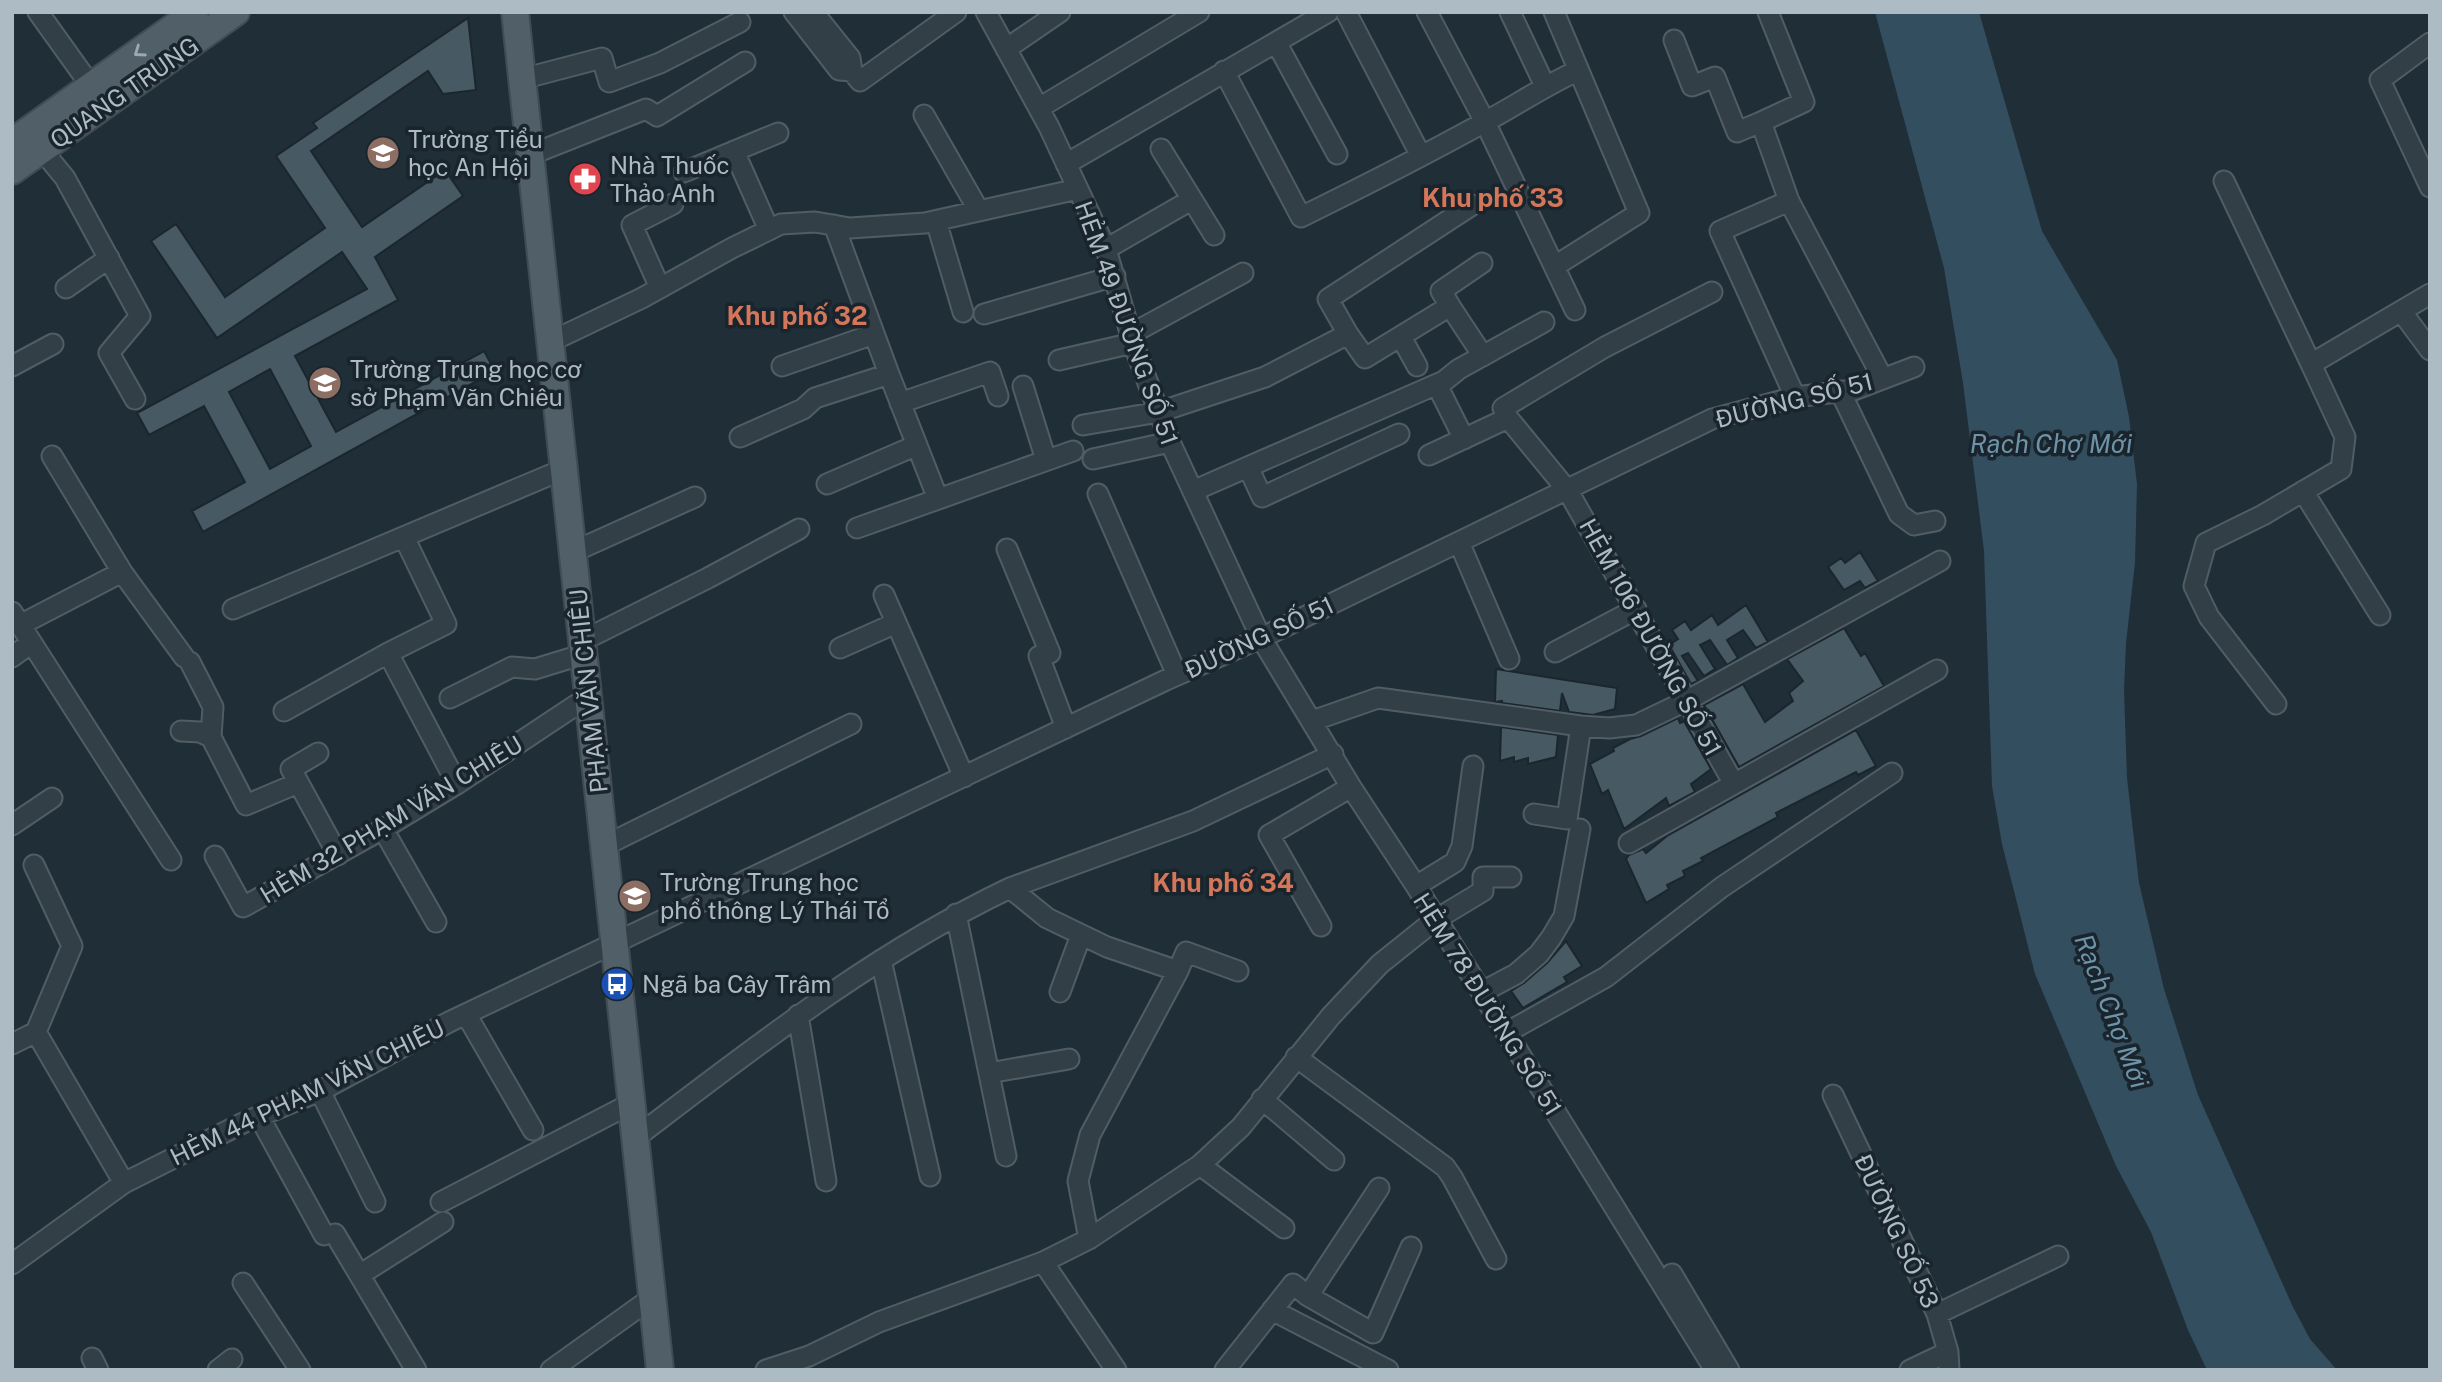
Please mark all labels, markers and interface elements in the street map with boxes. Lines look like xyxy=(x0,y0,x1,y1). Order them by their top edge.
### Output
street label: QUANG TRUNG xyxy=(44,30,204,154)
one-way arrow xyxy=(134,44,147,56)
place label: Trường Tiểu học An Hội xyxy=(408,125,543,181)
school or university icon: Trường Tiểu học An Hội xyxy=(364,134,402,172)
place label: Nhà Thuốc Thảo Anh xyxy=(610,151,730,207)
pharmacy icon: Nhà Thuốc Thảo Anh xyxy=(566,160,604,198)
district label: Khu phố 33 xyxy=(1422,182,1564,213)
street label: HẺM 49 ĐƯỜNG SỐ 51 xyxy=(1070,196,1187,449)
district label: Khu phố 32 xyxy=(726,300,868,331)
place label: Trường Trung học cơ sở Phạm Văn Chiêu xyxy=(350,355,582,411)
school or university icon: Trường Trung học cơ sở Phạm Văn Chiêu xyxy=(306,364,344,402)
street label: ĐƯỜNG SỐ 51 xyxy=(1712,364,1876,433)
water label: Rạch Chợ Mới xyxy=(1970,428,2133,459)
street label: HẺM 106 ĐƯỜNG SỐ 51 xyxy=(1574,512,1731,760)
street label: PHẠM VĂN CHIÊU xyxy=(563,588,613,794)
street label: ĐƯỜNG SỐ 51 xyxy=(1179,588,1338,684)
street label: HẺM 32 PHẠM VĂN CHIÊU xyxy=(254,729,527,908)
district label: Khu phố 34 xyxy=(1152,867,1294,898)
place label: Trường Trung học phổ thông Lý Thái Tổ xyxy=(660,868,890,924)
school or university icon: Trường Trung học phổ thông Lý Thái Tổ xyxy=(616,877,654,915)
street label: HẺM 78 ĐƯỜNG SỐ 51 xyxy=(1408,886,1571,1120)
water label: Rạch Chợ Mới xyxy=(2068,930,2156,1093)
bus stop icon: Ngã ba Cây Trâm xyxy=(598,965,636,1003)
place label: Ngã ba Cây Trâm xyxy=(642,970,831,998)
street label: HẺM 44 PHẠM VĂN CHIÊU xyxy=(165,1012,449,1171)
street label: ĐƯỜNG SỐ 53 xyxy=(1849,1148,1948,1312)

